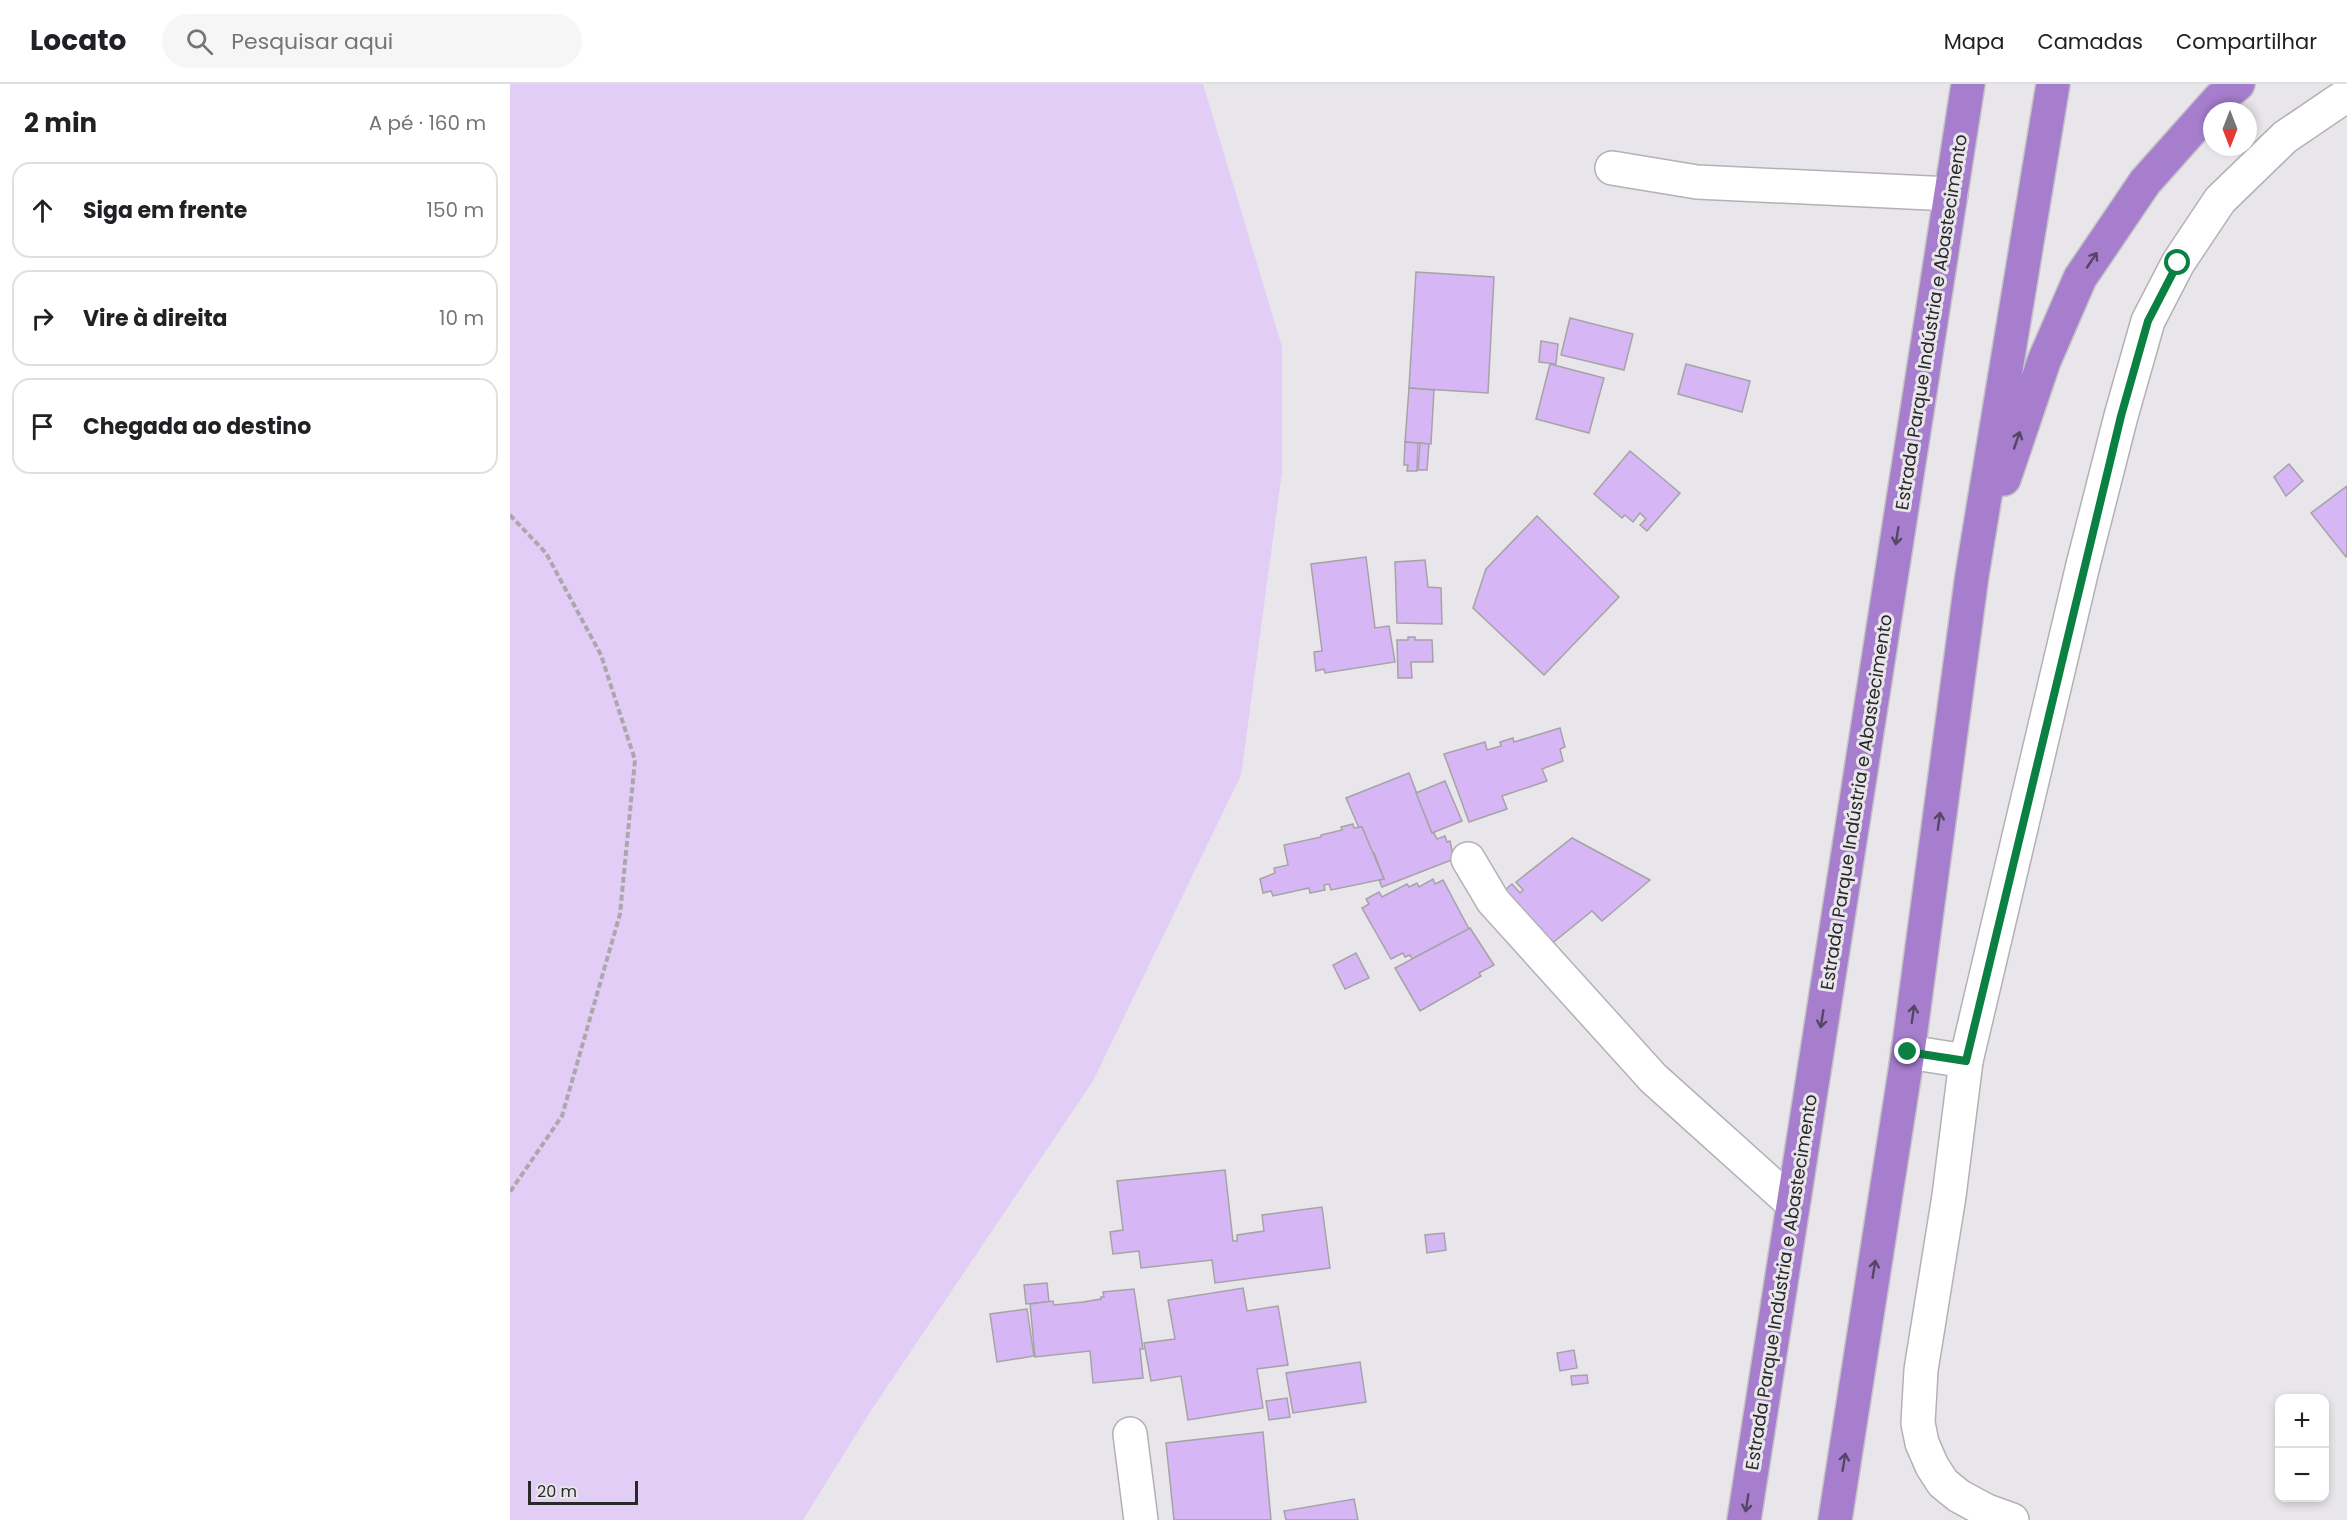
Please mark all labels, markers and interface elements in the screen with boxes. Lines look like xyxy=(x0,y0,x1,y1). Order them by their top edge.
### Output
search box xyxy=(162,14,582,68)
text: Locato xyxy=(30,21,126,60)
icon: search xyxy=(183,25,216,58)
text: Pesquisar aqui xyxy=(231,26,393,57)
text: Mapa xyxy=(1944,27,2004,56)
text: Camadas xyxy=(2037,27,2143,56)
text: Compartilhar xyxy=(2176,27,2317,56)
north arrow xyxy=(2203,102,2257,156)
text: 2 min xyxy=(24,105,97,141)
text: A pé · 160 m xyxy=(369,109,486,137)
street label: Estrada Parque Indústria e Abastecimento xyxy=(1889,132,1973,512)
icon: ahead xyxy=(26,194,59,227)
text: Siga em frente xyxy=(83,195,247,226)
text: 150 m xyxy=(427,196,484,224)
route start xyxy=(2164,249,2190,275)
one-way arrow xyxy=(2086,253,2098,269)
icon: right xyxy=(26,302,59,335)
text: Vire à direita xyxy=(83,303,228,334)
text: 10 m xyxy=(439,304,484,332)
icon: arrive xyxy=(26,410,59,443)
text: Chegada ao destino xyxy=(83,411,311,442)
one-way arrow xyxy=(2013,431,2024,450)
one-way arrow xyxy=(1892,526,1903,545)
street label: Estrada Parque Indústria e Abastecimento xyxy=(1814,612,1898,992)
one-way arrow xyxy=(1933,812,1944,832)
one-way arrow xyxy=(1907,1005,1918,1025)
one-way arrow xyxy=(1817,1009,1828,1029)
route end xyxy=(1894,1038,1920,1064)
street label: Estrada Parque Indústria e Abastecimento xyxy=(1739,1092,1823,1472)
one-way arrow xyxy=(1868,1260,1879,1280)
map controls xyxy=(2275,1394,2329,1502)
button: + xyxy=(2275,1394,2329,1448)
button: − xyxy=(2275,1448,2329,1502)
one-way arrow xyxy=(1839,1453,1850,1473)
scale bar xyxy=(528,1478,638,1506)
text: 20 m xyxy=(537,1480,577,1503)
one-way arrow xyxy=(1741,1493,1752,1513)

